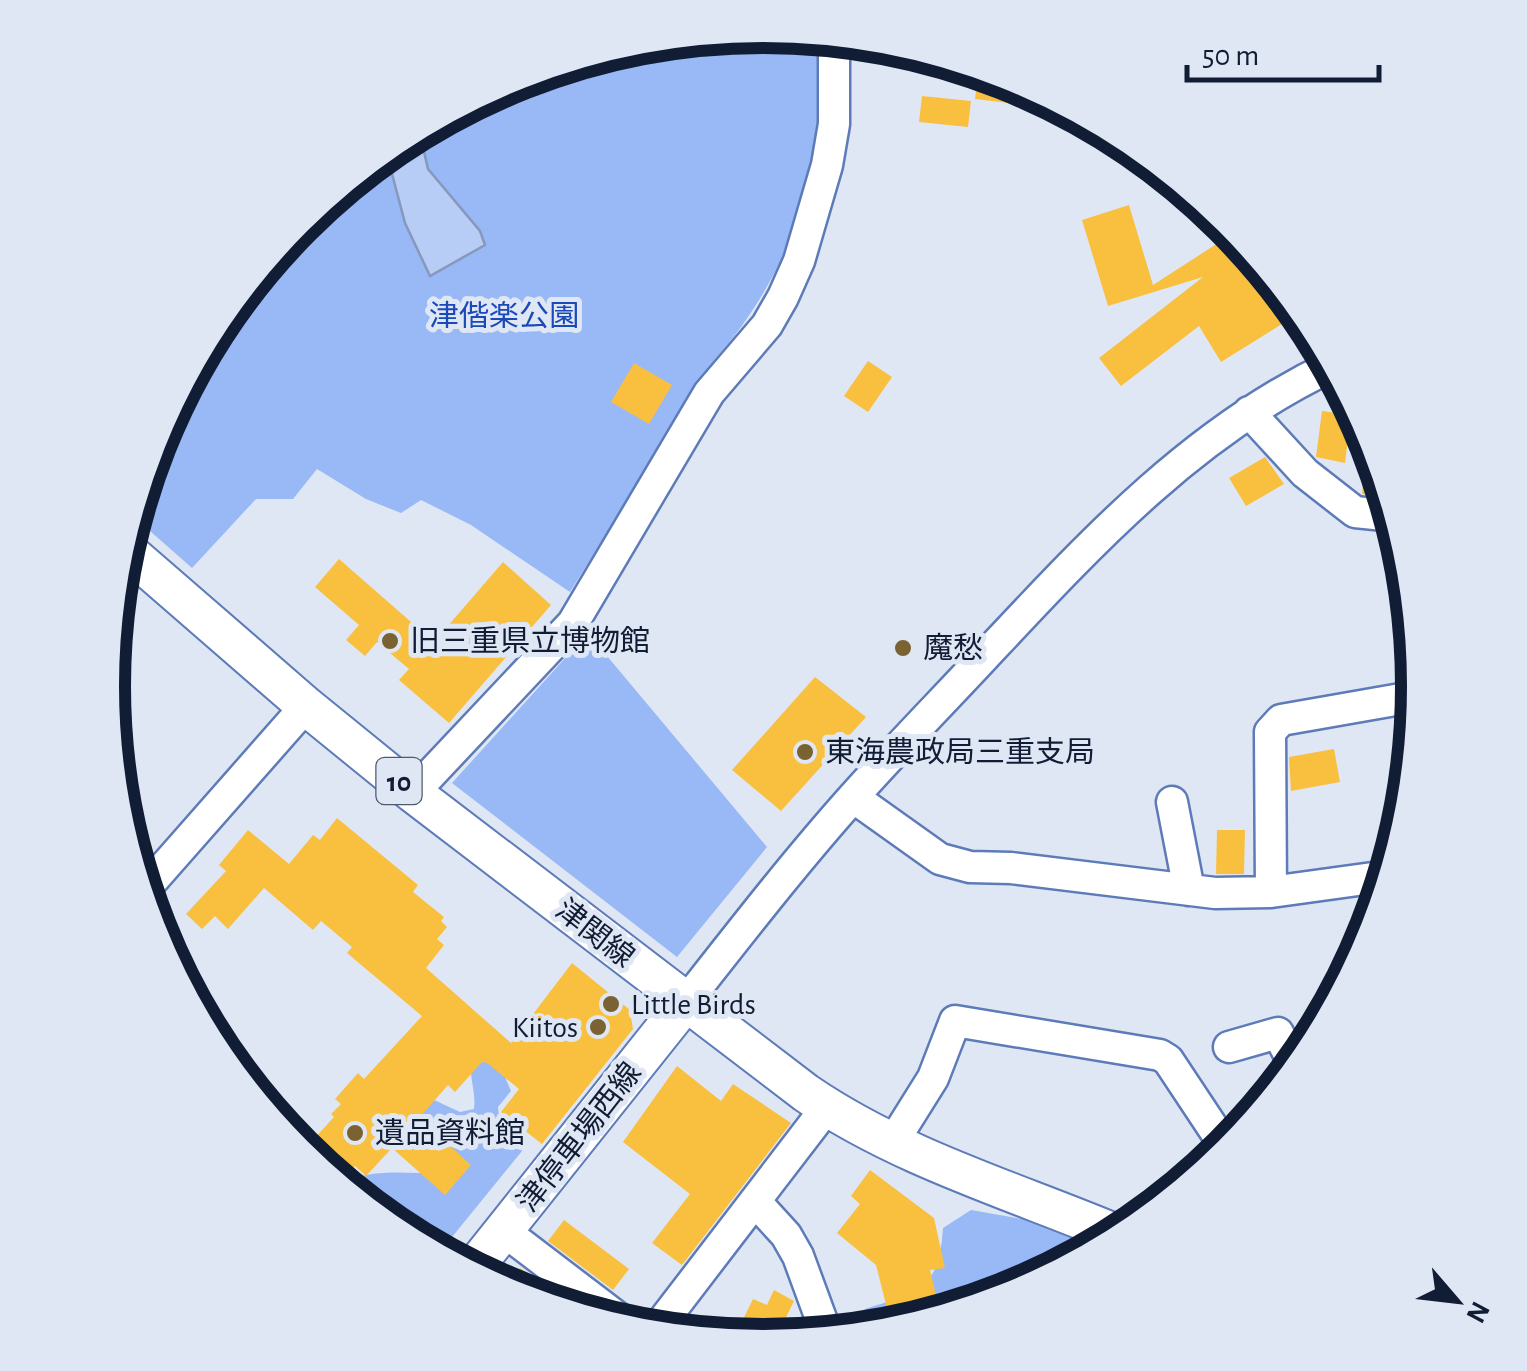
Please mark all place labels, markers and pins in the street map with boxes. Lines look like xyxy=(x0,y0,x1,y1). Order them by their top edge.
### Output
place label: 旧三重県立博物館 xyxy=(410,625,650,657)
marker: 旧三重県立博物館 xyxy=(379,630,401,652)
place label: 魔愁 xyxy=(923,632,983,664)
marker: 魔愁 xyxy=(892,637,914,659)
place label: 東海農政局三重支局 xyxy=(825,736,1095,768)
marker: 東海農政局三重支局 xyxy=(794,741,816,763)
place label: Little Birds xyxy=(631,990,756,1020)
marker: Little Birds xyxy=(600,993,622,1015)
place label: Kiitos xyxy=(512,1013,578,1043)
marker: Kiitos xyxy=(587,1016,609,1038)
place label: 遺品資料館 xyxy=(375,1117,525,1149)
marker: 遺品資料館 xyxy=(344,1122,366,1144)

